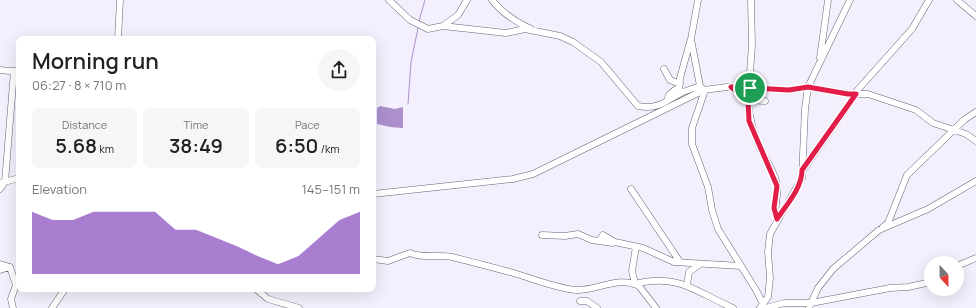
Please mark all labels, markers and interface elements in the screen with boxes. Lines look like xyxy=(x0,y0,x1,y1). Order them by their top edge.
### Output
text: Morning run xyxy=(32,46,159,76)
button: share xyxy=(318,49,360,91)
pin xyxy=(733,71,767,105)
text: 06:27 · 8 × 710 m xyxy=(32,76,126,94)
icon: arrive xyxy=(739,77,761,99)
text: Distance xyxy=(62,117,107,132)
text: Time xyxy=(184,117,208,132)
text: Pace xyxy=(295,117,320,132)
text: 5.68 xyxy=(55,132,97,159)
text: 38:49 xyxy=(169,132,223,159)
text: 6:50 xyxy=(275,132,318,159)
text: km xyxy=(97,141,114,156)
text: /km xyxy=(318,141,340,156)
text: Elevation xyxy=(32,180,87,198)
text: 145–151 m xyxy=(302,180,360,198)
north arrow xyxy=(924,256,964,296)
map controls xyxy=(924,256,964,296)

